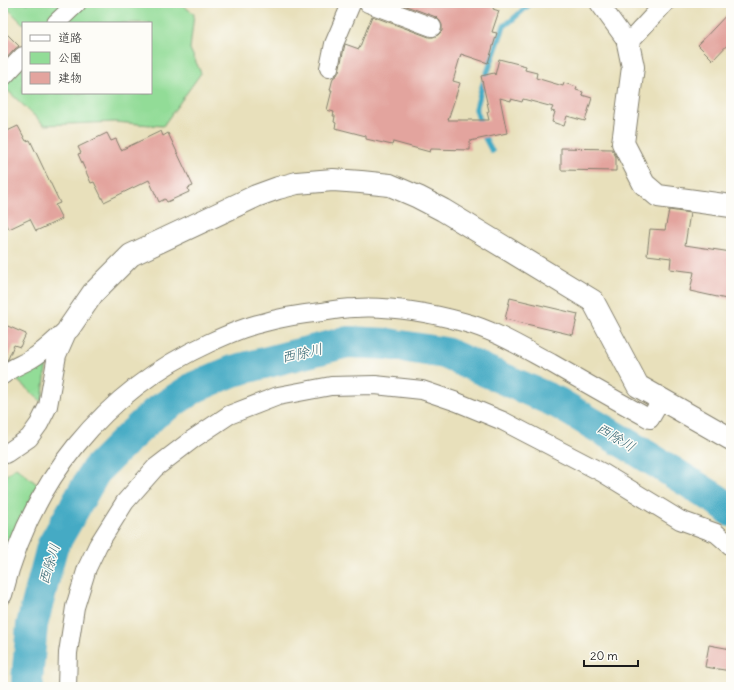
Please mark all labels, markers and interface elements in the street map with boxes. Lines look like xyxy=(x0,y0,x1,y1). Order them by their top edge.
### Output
legend xyxy=(22,22,152,94)
text: 道路 xyxy=(58,30,82,45)
text: 公園 xyxy=(58,50,82,65)
text: 建物 xyxy=(58,70,82,85)
water label: 西除川 xyxy=(280,340,324,366)
water label: 西除川 xyxy=(593,418,639,456)
water label: 西除川 xyxy=(34,541,64,587)
scale bar xyxy=(584,642,638,668)
text: 20 m xyxy=(590,648,618,663)

